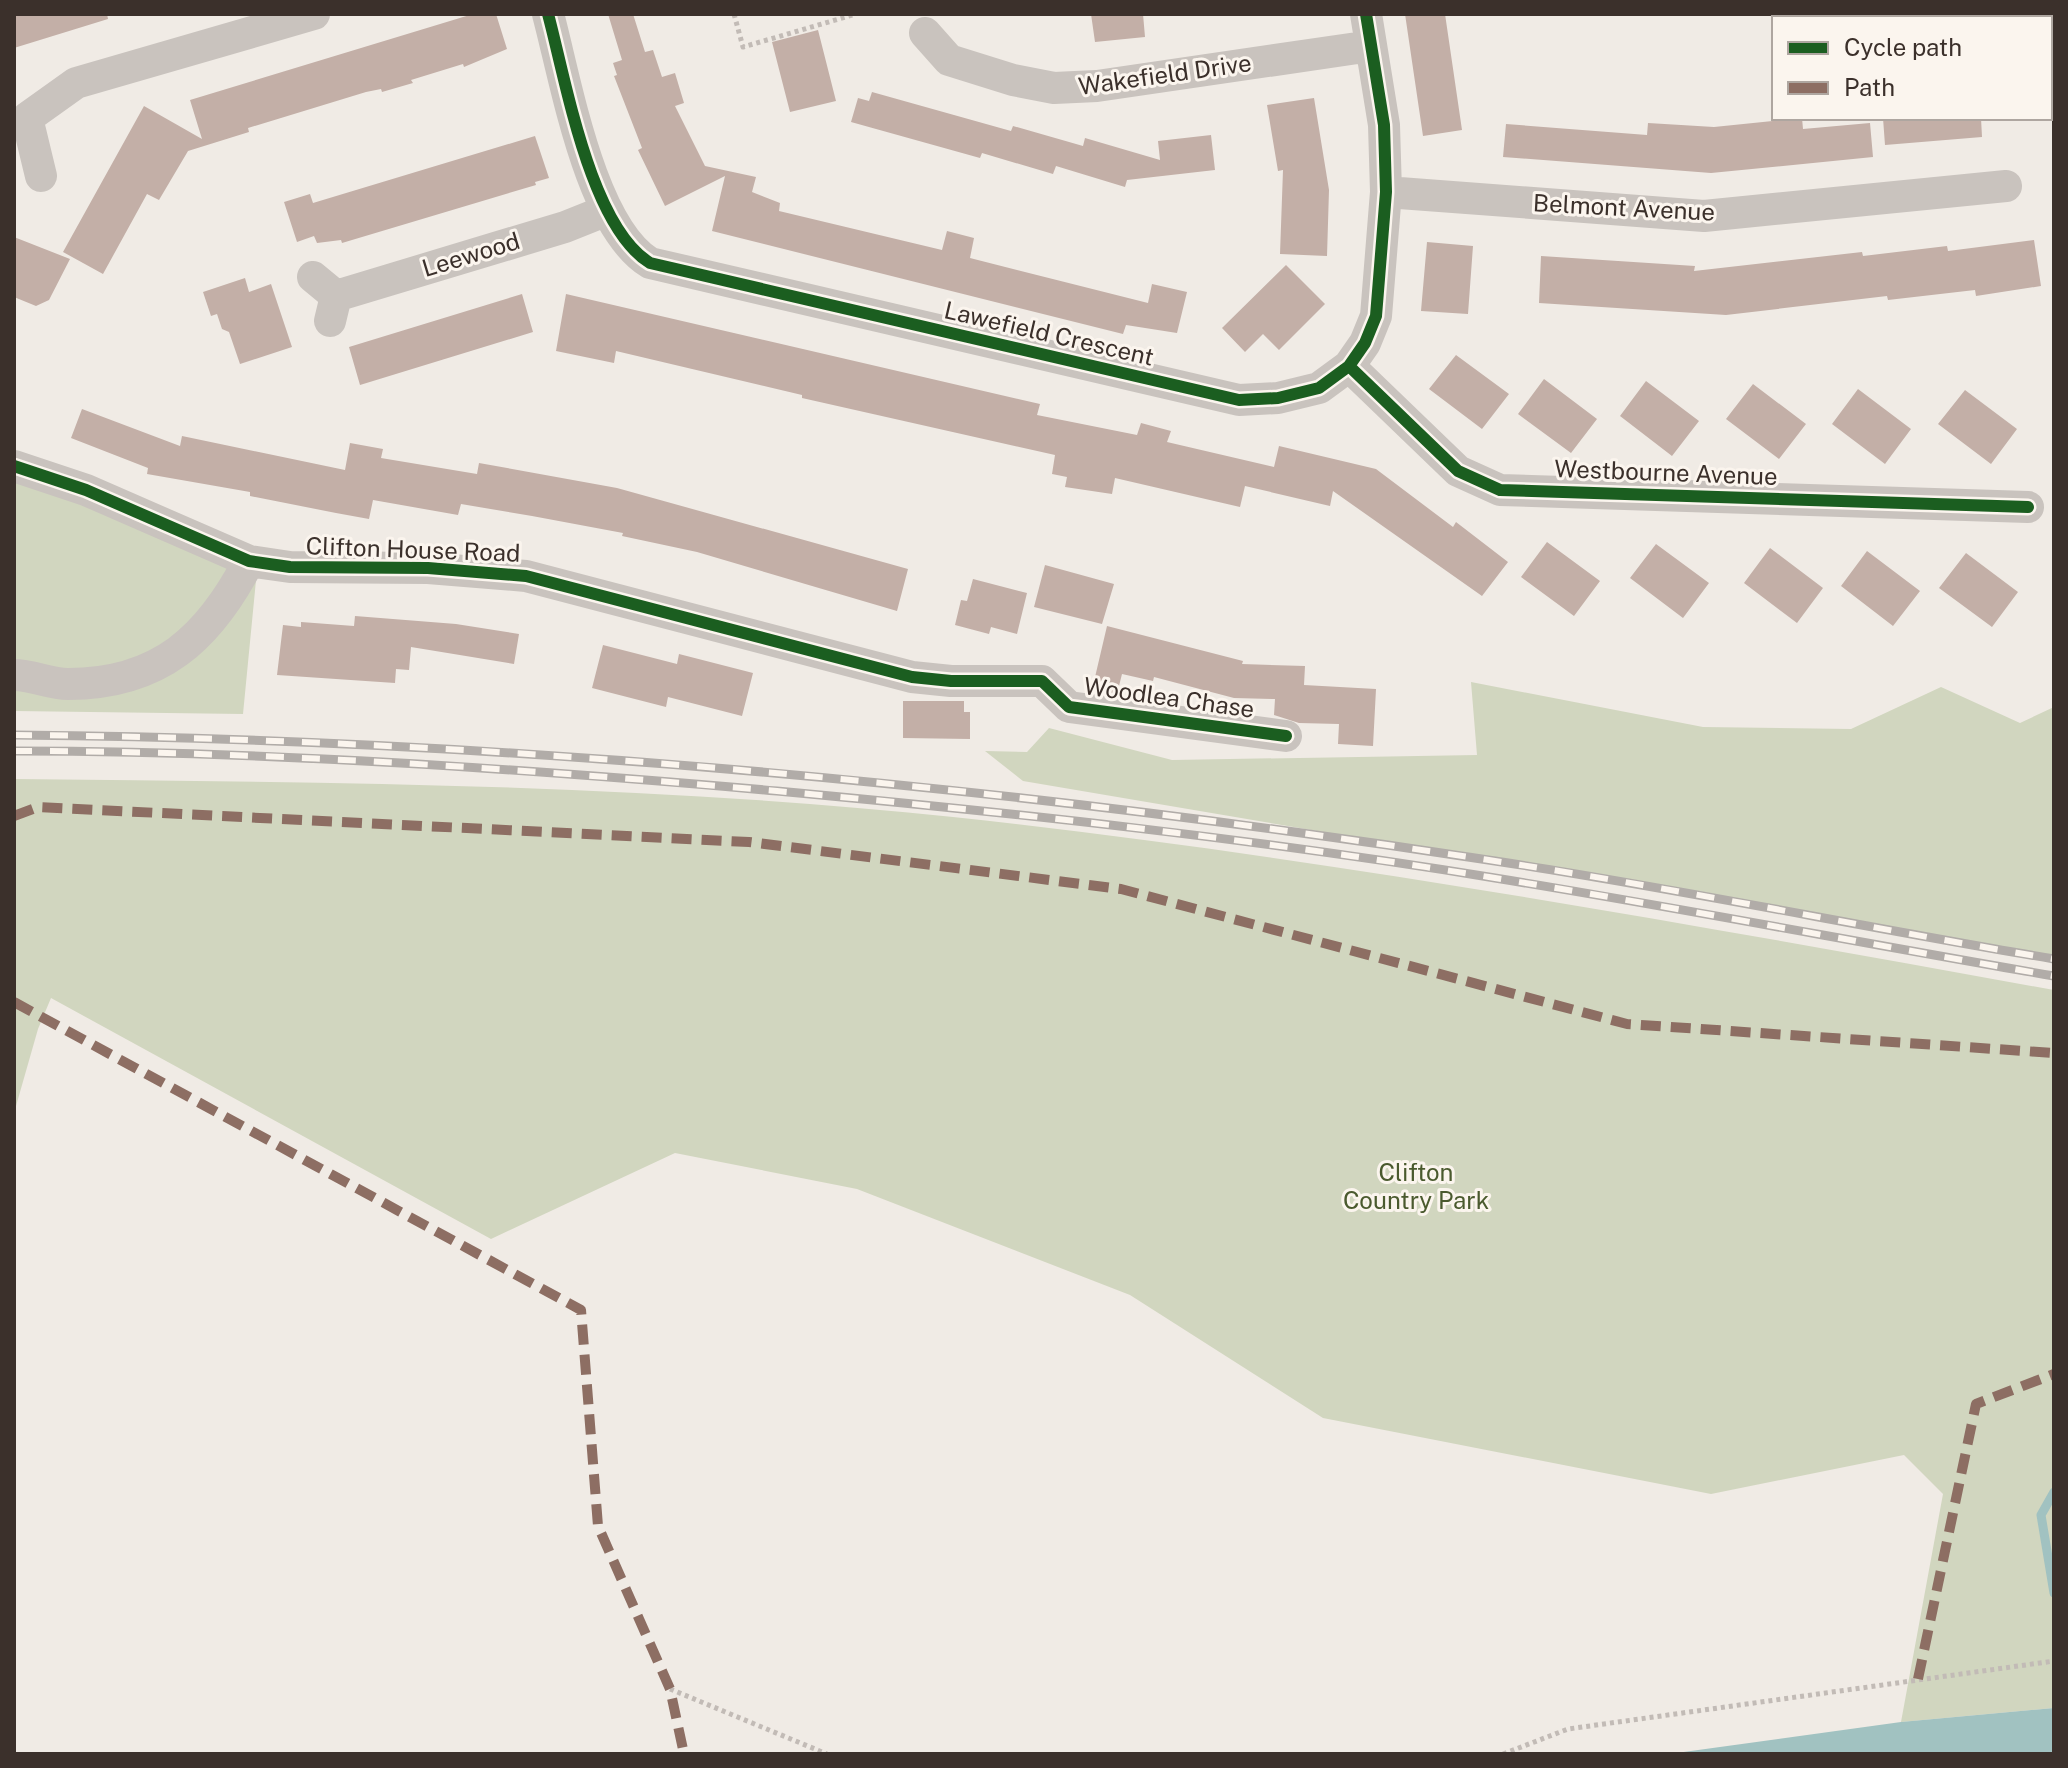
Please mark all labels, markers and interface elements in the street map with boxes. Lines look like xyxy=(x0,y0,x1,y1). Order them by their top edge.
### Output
legend xyxy=(1772,16,2052,120)
text: Cycle path xyxy=(1844,33,1962,61)
street label: Wakefield Drive xyxy=(1077,48,1253,100)
text: Path xyxy=(1844,73,1895,101)
street label: Belmont Avenue xyxy=(1532,188,1716,226)
street label: Leewood xyxy=(419,226,523,282)
street label: Lawefield Crescent xyxy=(942,295,1157,371)
street label: Westbourne Avenue xyxy=(1554,454,1778,490)
street label: Clifton House Road xyxy=(305,531,521,567)
street label: Woodlea Chase xyxy=(1082,671,1256,723)
park label: Clifton Country Park xyxy=(1343,1158,1489,1214)

